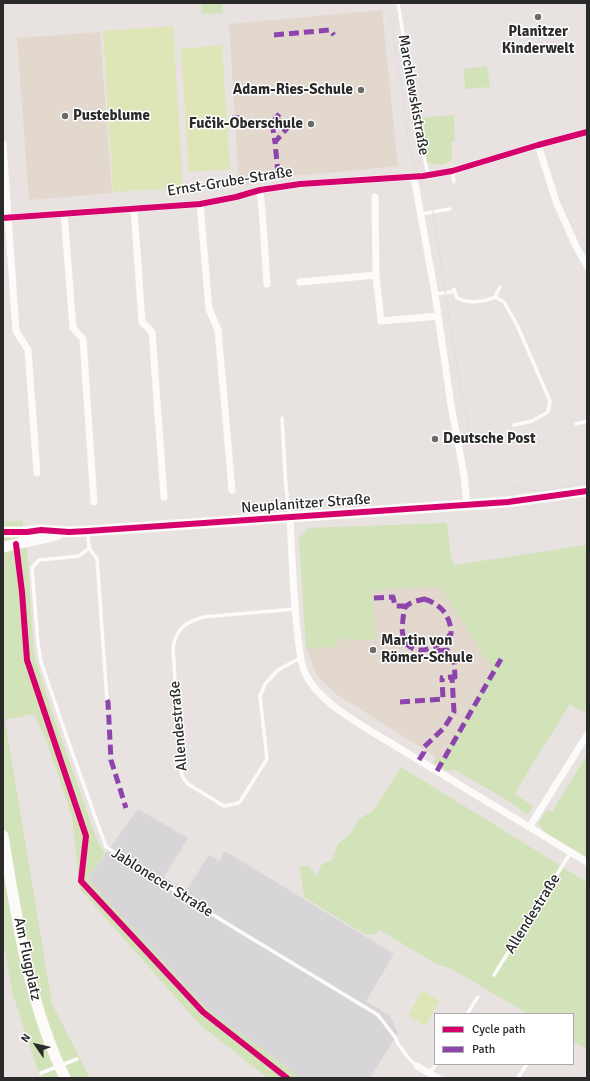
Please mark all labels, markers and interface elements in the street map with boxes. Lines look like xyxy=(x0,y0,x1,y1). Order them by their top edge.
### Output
marker: Planitzer Kinderwelt xyxy=(533,12,543,22)
place label: Planitzer Kinderwelt xyxy=(502,23,574,58)
street label: Marchlewskistraße xyxy=(394,33,432,157)
place label: Adam-Ries-Schule xyxy=(233,81,353,99)
marker: Adam-Ries-Schule xyxy=(356,85,366,95)
place label: Pusteblume xyxy=(73,107,150,125)
marker: Pusteblume xyxy=(60,111,70,121)
place label: Fučik-Oberschule xyxy=(189,115,303,133)
marker: Fučik-Oberschule xyxy=(306,119,316,129)
street label: Ernst-Grube-Straße xyxy=(166,163,294,201)
place label: Deutsche Post xyxy=(443,430,536,448)
marker: Deutsche Post xyxy=(430,434,440,444)
street label: Neuplanitzer Straße xyxy=(241,490,371,518)
place label: Martin von Römer-Schule xyxy=(381,632,473,667)
marker: Martin von Römer-Schule xyxy=(368,645,378,655)
street label: Allendestraße xyxy=(166,680,192,772)
street label: Jablonecer Straße xyxy=(108,845,216,921)
street label: Allendestraße xyxy=(501,871,565,957)
street label: Am Flugplatz xyxy=(9,916,45,1002)
legend xyxy=(434,1013,574,1065)
text: Cycle path xyxy=(472,1022,525,1037)
north arrow xyxy=(16,1025,56,1065)
text: N xyxy=(18,1031,33,1045)
text: Path xyxy=(472,1042,495,1057)

